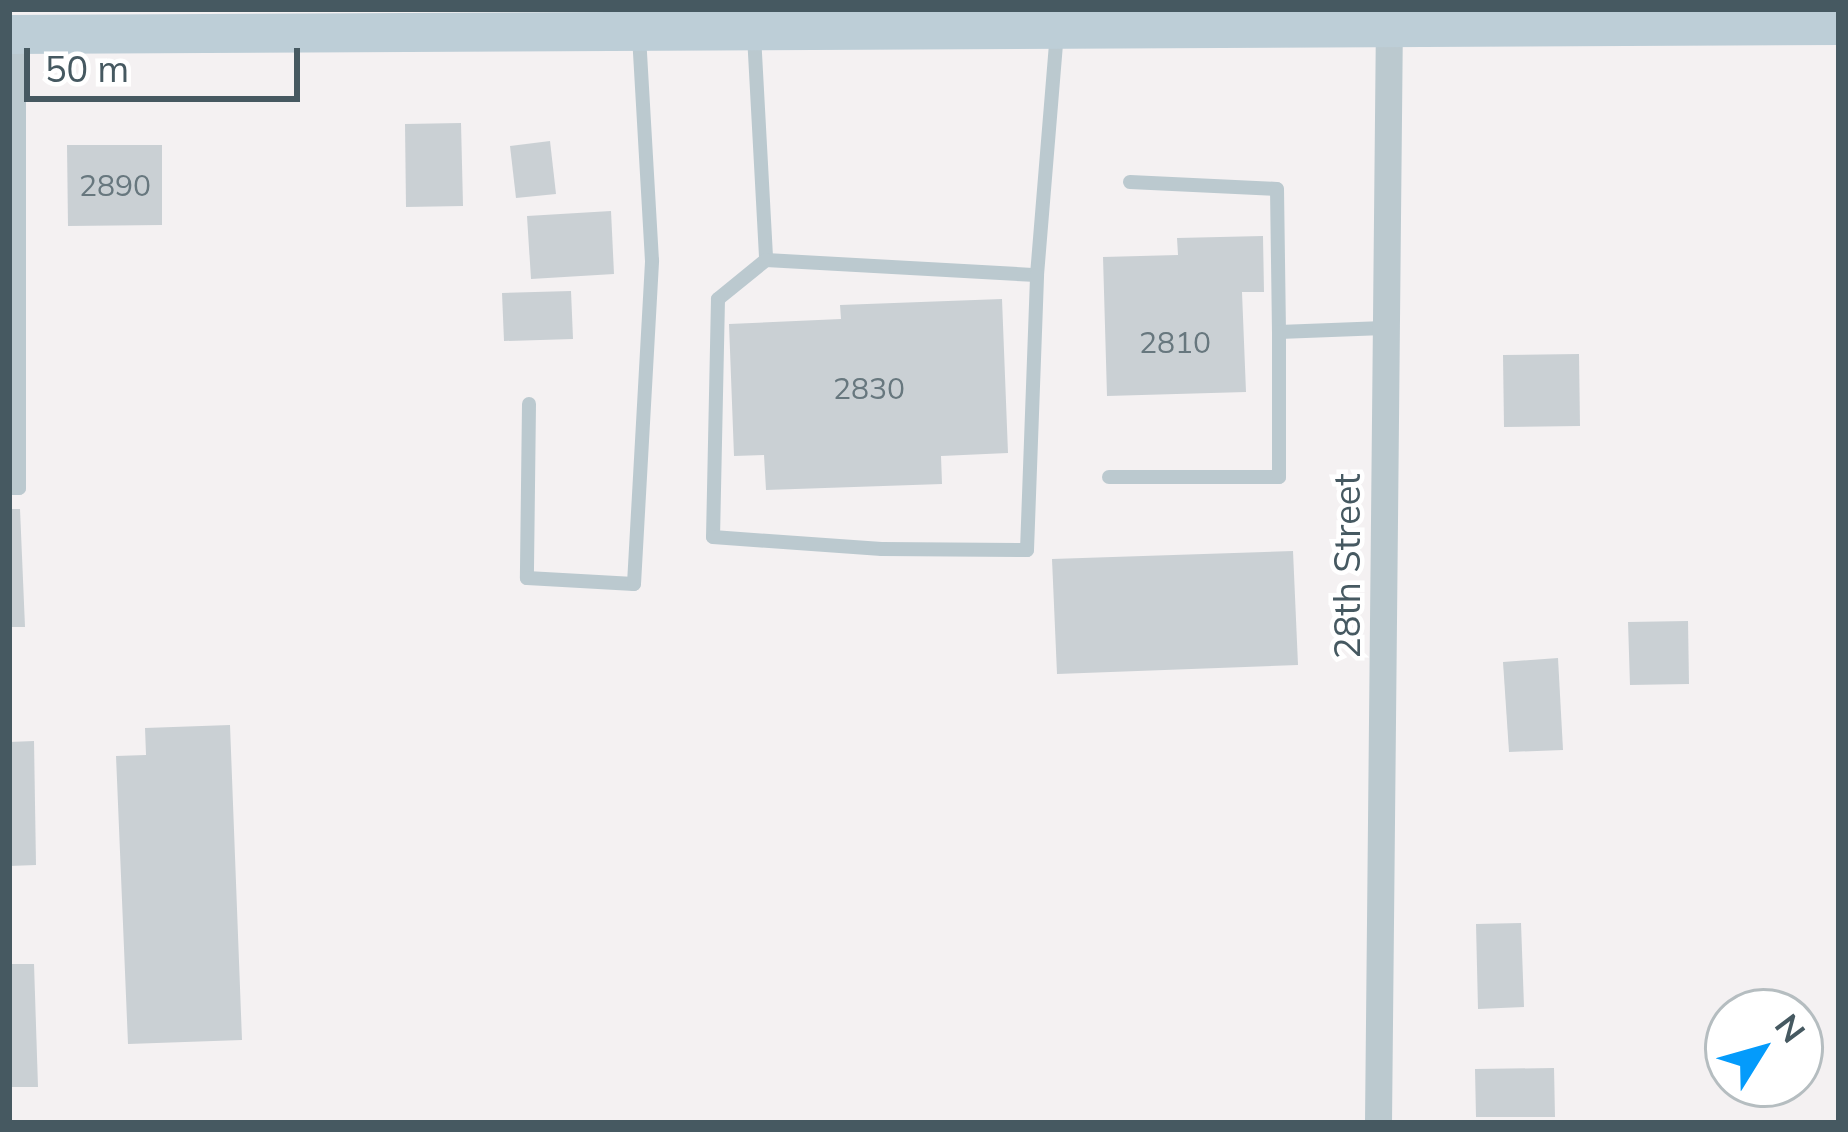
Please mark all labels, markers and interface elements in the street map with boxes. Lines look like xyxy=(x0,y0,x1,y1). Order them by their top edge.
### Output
scale bar xyxy=(30,24,306,98)
text: 50 m xyxy=(45,46,129,91)
house number: 2890 xyxy=(79,167,151,203)
house number: 2810 xyxy=(1139,324,1211,360)
house number: 2830 xyxy=(833,370,905,406)
street label: 28th Street xyxy=(1325,473,1369,659)
north arrow xyxy=(1704,988,1824,1108)
text: N xyxy=(1767,1006,1815,1050)

